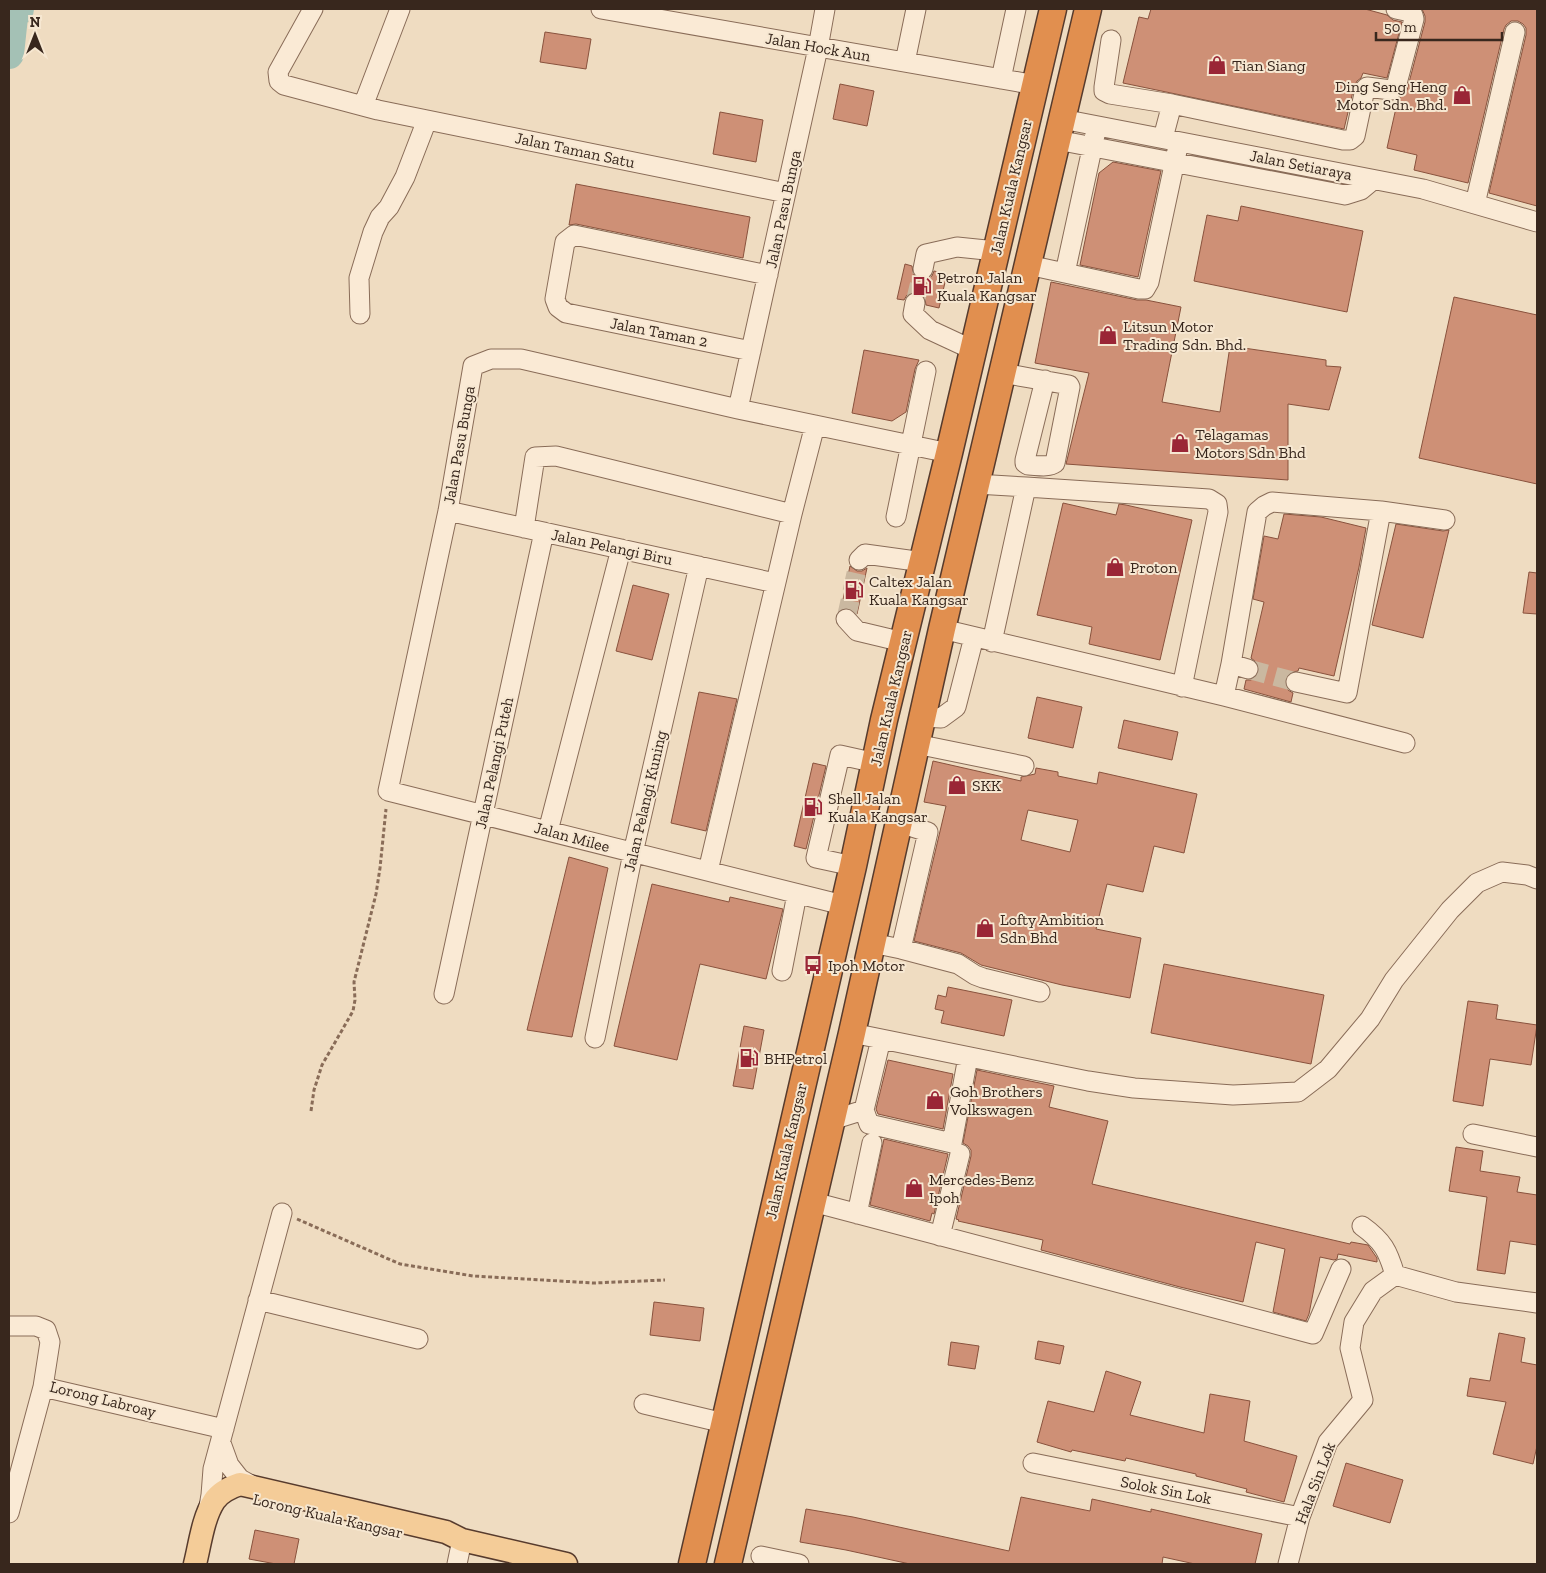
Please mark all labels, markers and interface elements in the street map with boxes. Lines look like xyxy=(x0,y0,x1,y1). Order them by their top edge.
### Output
north arrow xyxy=(10,10,60,60)
scale bar xyxy=(1376,10,1502,42)
text: N xyxy=(30,14,41,31)
text: 50 m xyxy=(1384,18,1417,36)
street label: Jalan Hock Aun xyxy=(764,28,873,66)
shop icon: Tian Siang xyxy=(1206,54,1228,76)
place label: Tian Siang xyxy=(1232,56,1306,75)
place label: Ding Seng Heng Motor Sdn. Bhd. xyxy=(1335,77,1447,114)
shop icon: Ding Seng Heng Motor Sdn. Bhd. xyxy=(1451,84,1473,106)
street label: Jalan Kuala Kangsar xyxy=(986,117,1036,257)
street label: Jalan Taman Satu xyxy=(513,128,637,172)
street label: Jalan Setiaraya xyxy=(1248,146,1354,184)
street label: Jalan Pasu Bunga xyxy=(761,148,805,270)
place label: Petron Jalan Kuala Kangsar xyxy=(937,268,1037,305)
fuel station icon: Petron Jalan Kuala Kangsar xyxy=(911,275,933,297)
street label: Jalan Taman 2 xyxy=(609,313,709,351)
place label: Litsun Motor Trading Sdn. Bhd. xyxy=(1123,317,1246,354)
shop icon: Litsun Motor Trading Sdn. Bhd. xyxy=(1097,324,1119,346)
street label: Jalan Pasu Bunga xyxy=(439,384,479,506)
place label: Telagamas Motors Sdn Bhd xyxy=(1195,425,1306,462)
shop icon: Telagamas Motors Sdn Bhd xyxy=(1169,432,1191,454)
street label: Jalan Pelangi Biru xyxy=(550,525,674,569)
shop icon: Proton xyxy=(1104,556,1126,578)
place label: Proton xyxy=(1130,558,1178,577)
place label: Caltex Jalan Kuala Kangsar xyxy=(869,572,969,609)
fuel station icon: Caltex Jalan Kuala Kangsar xyxy=(843,579,865,601)
street label: Jalan Kuala Kangsar xyxy=(866,628,916,768)
street label: Jalan Pelangi Puteh xyxy=(471,695,517,831)
street label: Jalan Pelangi Kuning xyxy=(619,728,671,874)
shop icon: SKK xyxy=(946,774,968,796)
place label: SKK xyxy=(972,776,1002,795)
place label: Shell Jalan Kuala Kangsar xyxy=(828,789,928,826)
fuel station icon: Shell Jalan Kuala Kangsar xyxy=(802,796,824,818)
street label: Jalan Milee xyxy=(532,818,612,856)
place label: Lofty Ambition Sdn Bhd xyxy=(1000,910,1105,947)
shop icon: Lofty Ambition Sdn Bhd xyxy=(974,917,996,939)
bus stop icon: Ipoh Motor xyxy=(802,954,824,976)
place label: Ipoh Motor xyxy=(828,956,905,975)
fuel station icon: BHPetrol xyxy=(738,1047,760,1069)
place label: BHPetrol xyxy=(764,1049,827,1068)
street label: Jalan Kuala Kangsar xyxy=(761,1081,811,1221)
place label: Goh Brothers Volkswagen xyxy=(949,1082,1042,1119)
shop icon: Goh Brothers Volkswagen xyxy=(924,1089,946,1111)
place label: Mercedes-Benz Ipoh xyxy=(929,1170,1034,1207)
shop icon: Mercedes-Benz Ipoh xyxy=(903,1177,925,1199)
street label: Lorong Labroay xyxy=(48,1377,159,1422)
street label: Hala Sin Lok xyxy=(1291,1439,1340,1527)
street label: Solok Sin Lok xyxy=(1119,1472,1214,1508)
street label: Lorong Kuala Kangsar xyxy=(251,1490,405,1543)

